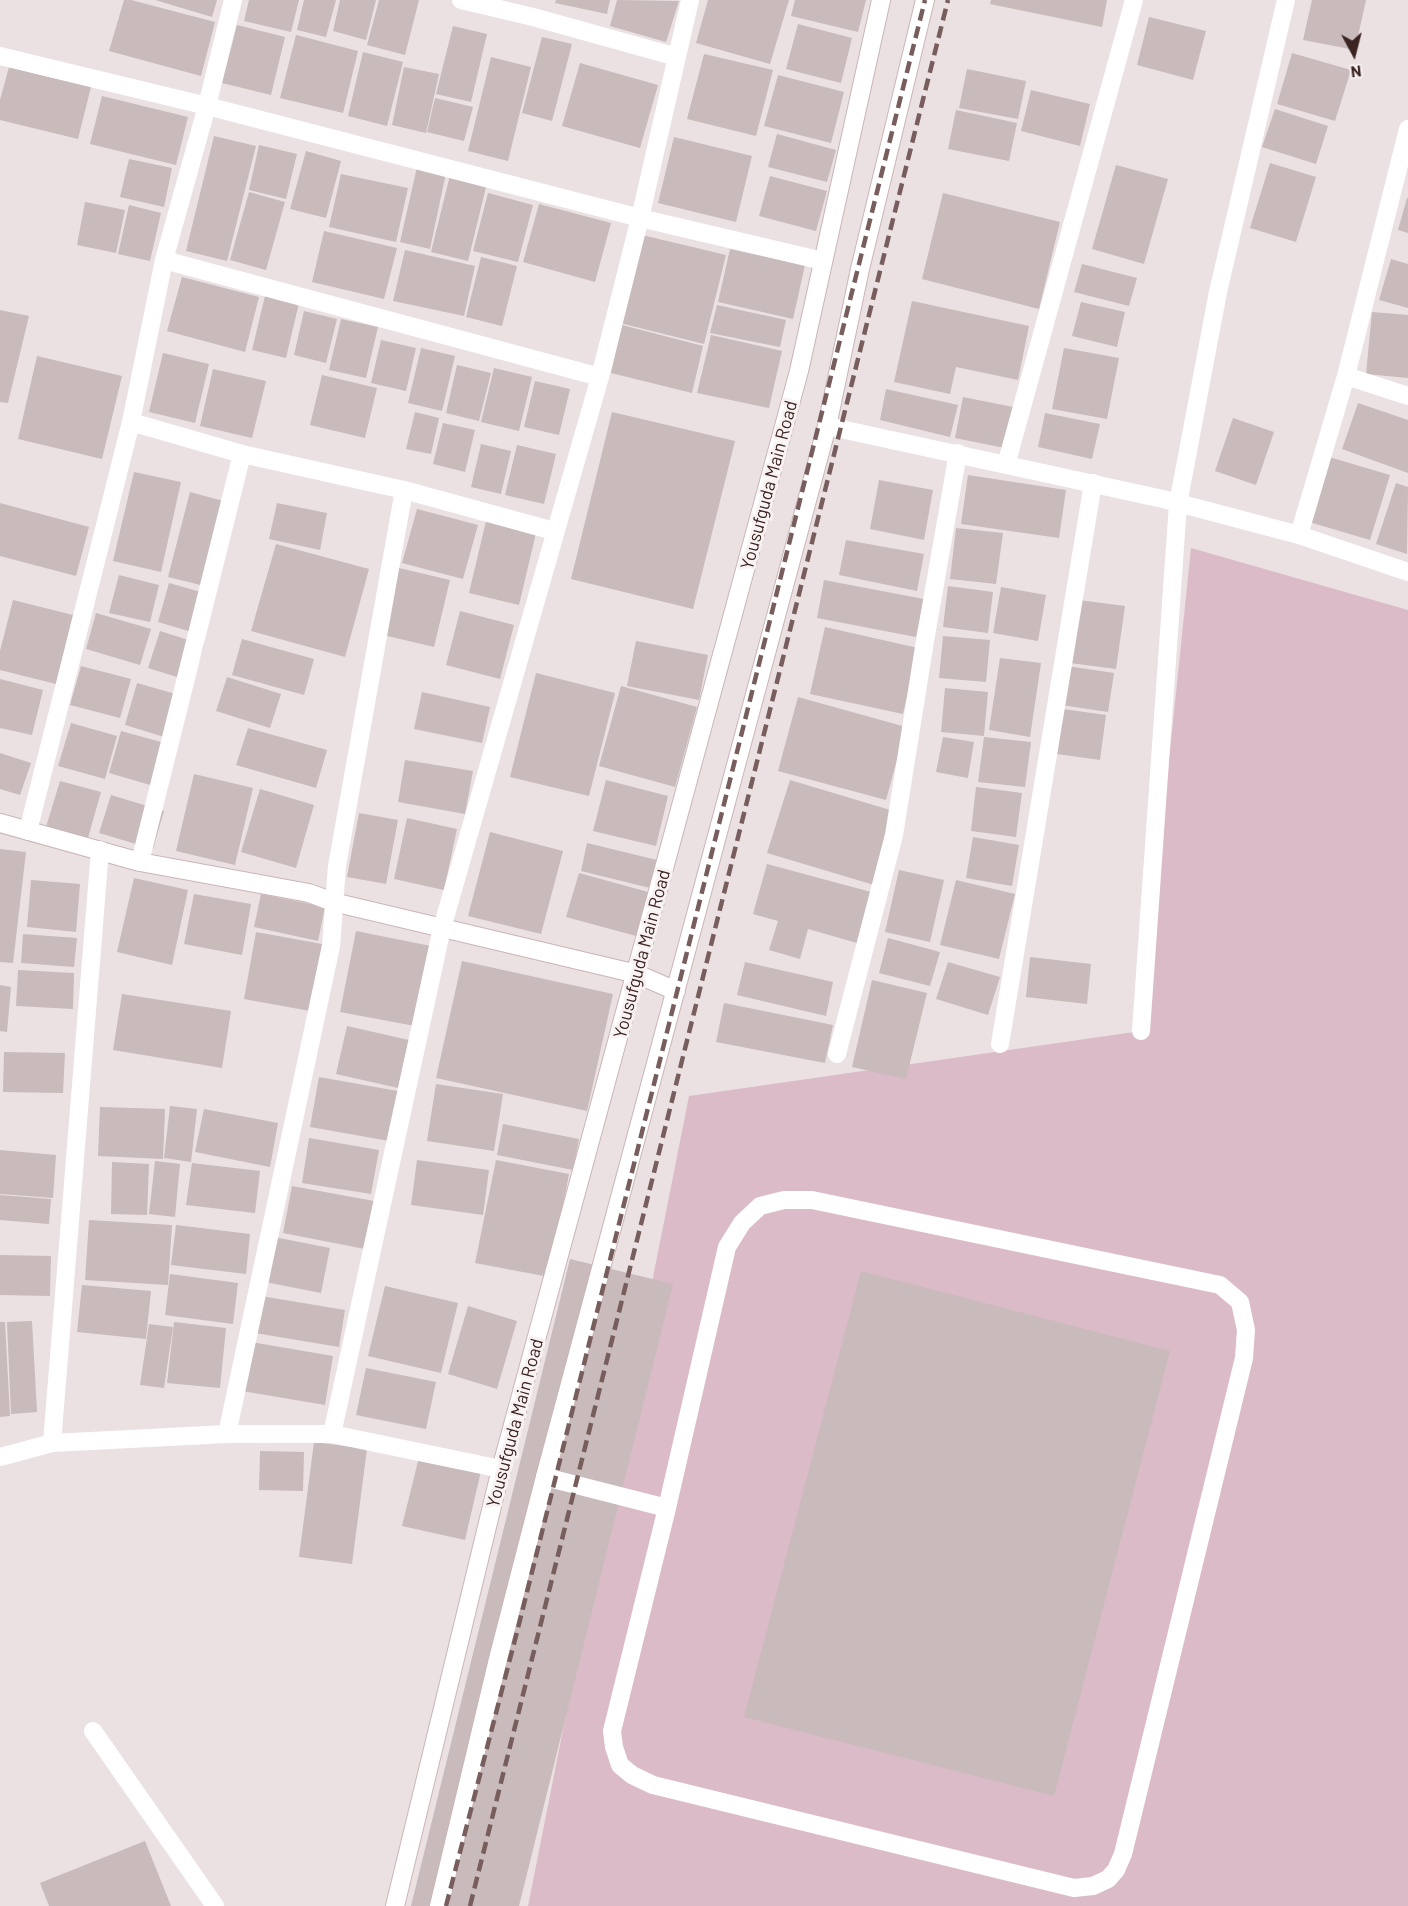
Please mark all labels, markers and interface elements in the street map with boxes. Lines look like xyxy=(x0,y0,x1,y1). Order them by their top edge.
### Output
north arrow xyxy=(1324,24,1384,84)
text: N xyxy=(1350,62,1363,82)
street label: Yousufguda Main Road xyxy=(736,398,802,572)
street label: Yousufguda Main Road xyxy=(609,867,675,1041)
street label: Yousufguda Main Road xyxy=(482,1336,548,1510)

